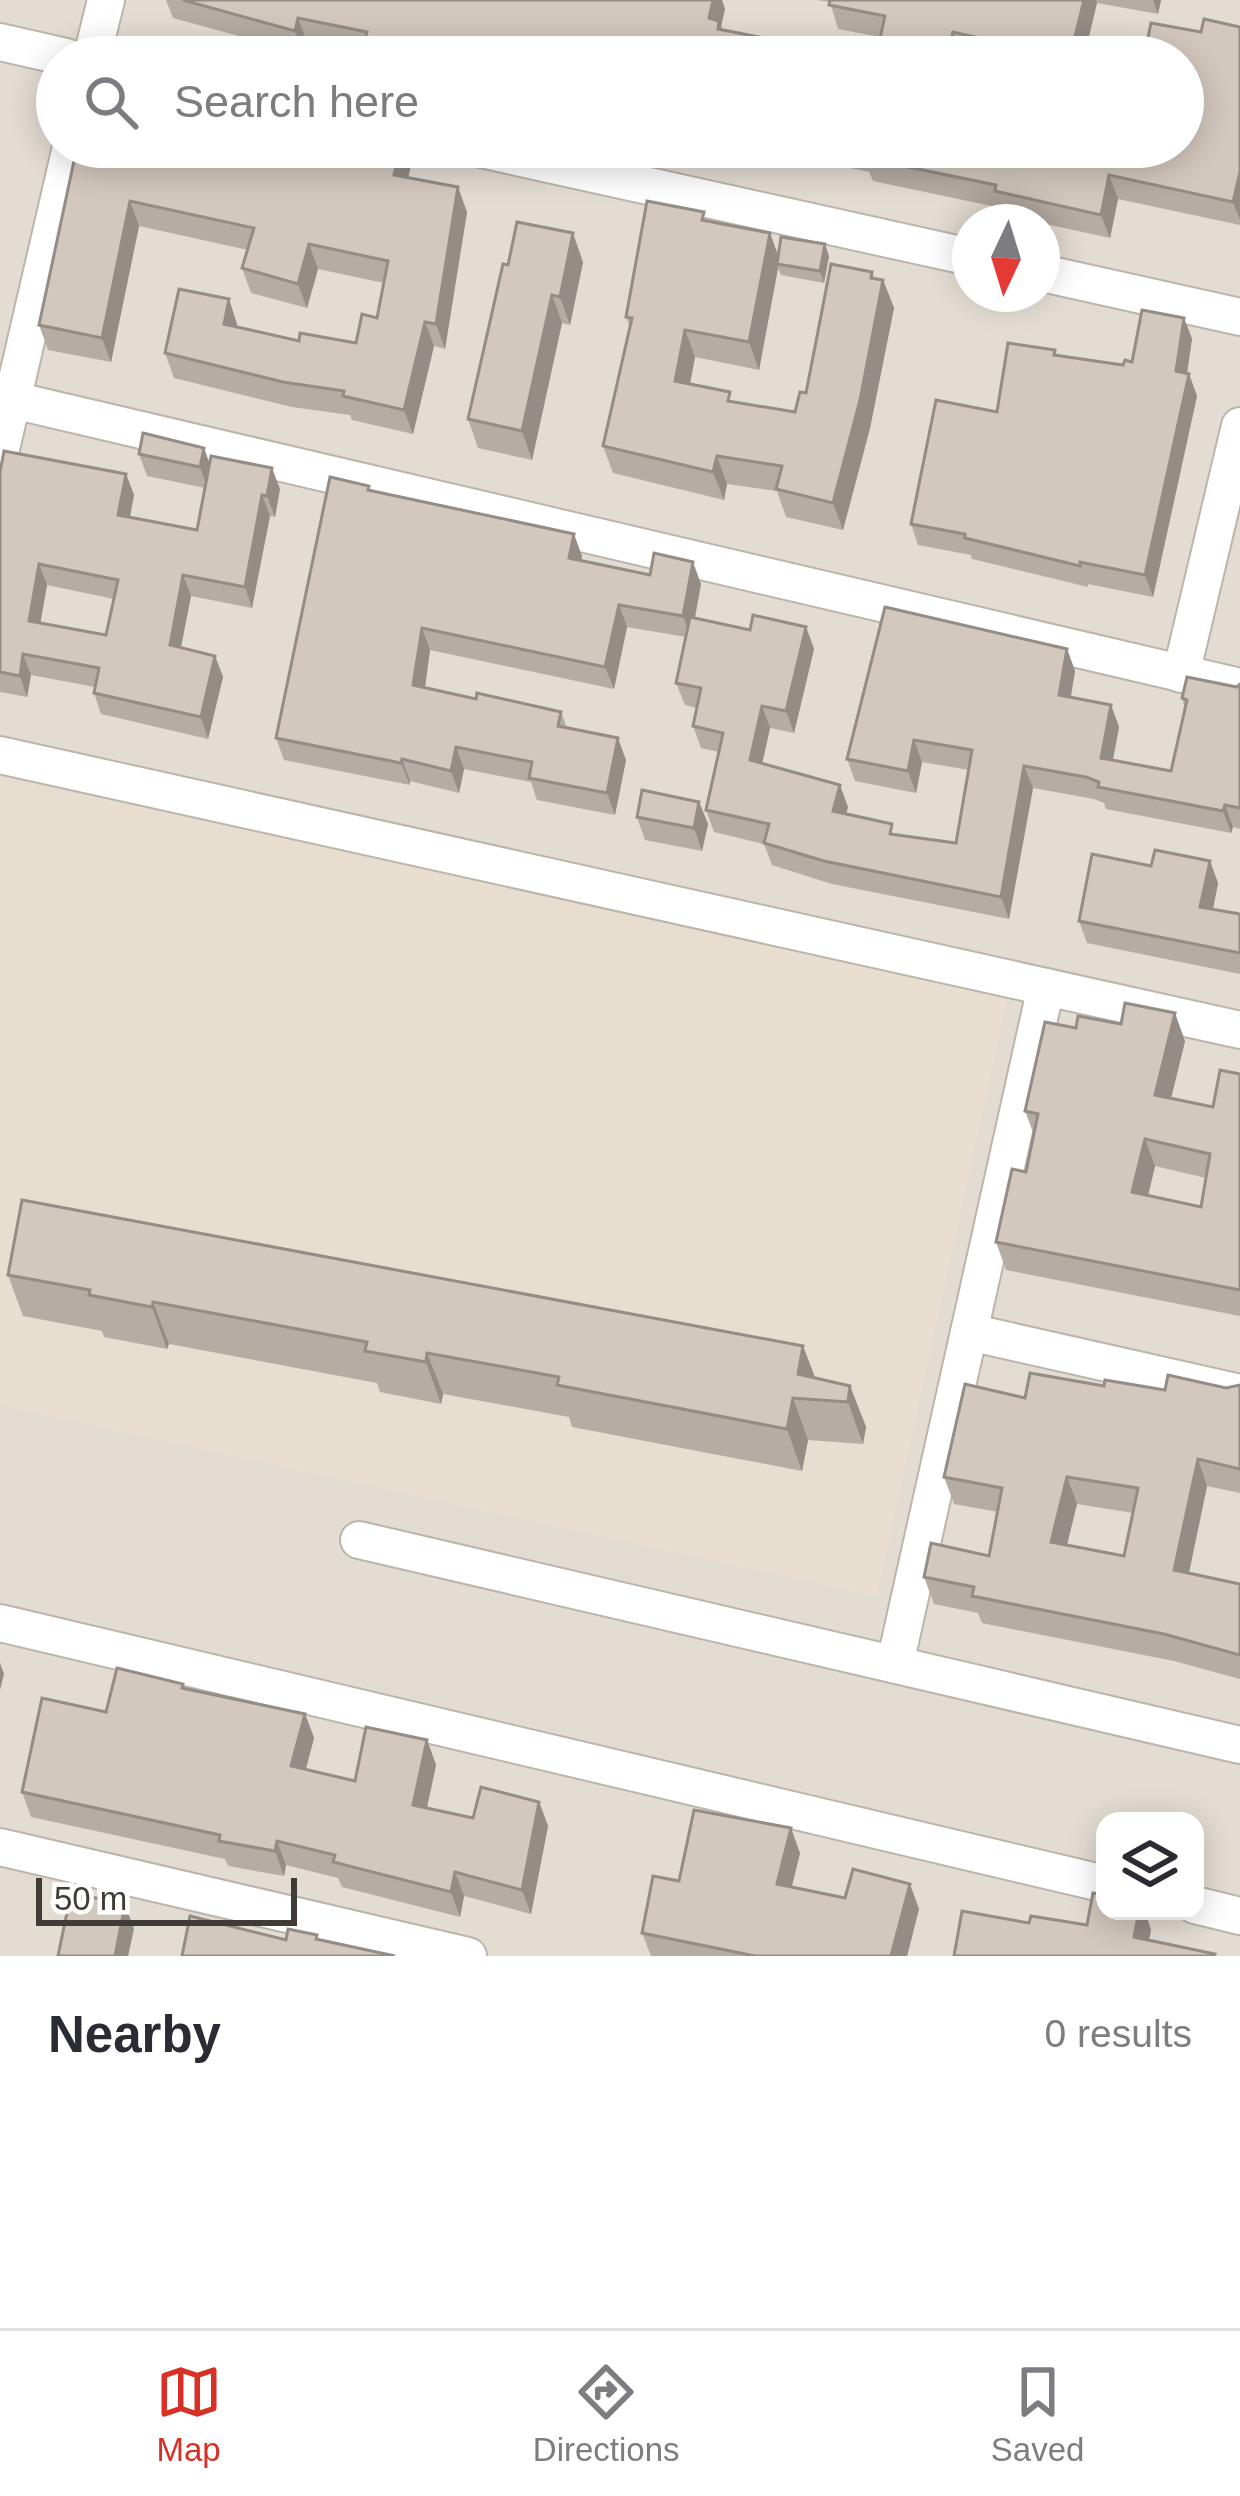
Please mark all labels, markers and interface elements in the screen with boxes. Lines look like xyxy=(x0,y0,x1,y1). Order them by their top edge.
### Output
search box xyxy=(36,36,1204,168)
icon: search xyxy=(78,69,144,135)
text: Search here xyxy=(174,76,419,127)
north arrow xyxy=(952,204,1060,312)
map controls xyxy=(1096,1812,1204,1920)
button: layers xyxy=(1096,1812,1204,1920)
scale bar xyxy=(36,1872,297,1925)
text: 50 m xyxy=(54,1880,127,1917)
text: Nearby xyxy=(48,2006,221,2063)
text: 0 results xyxy=(1045,2012,1192,2055)
tab: Map xyxy=(156,2359,222,2469)
tab: Directions xyxy=(533,2359,680,2469)
tab: Saved xyxy=(991,2359,1084,2469)

